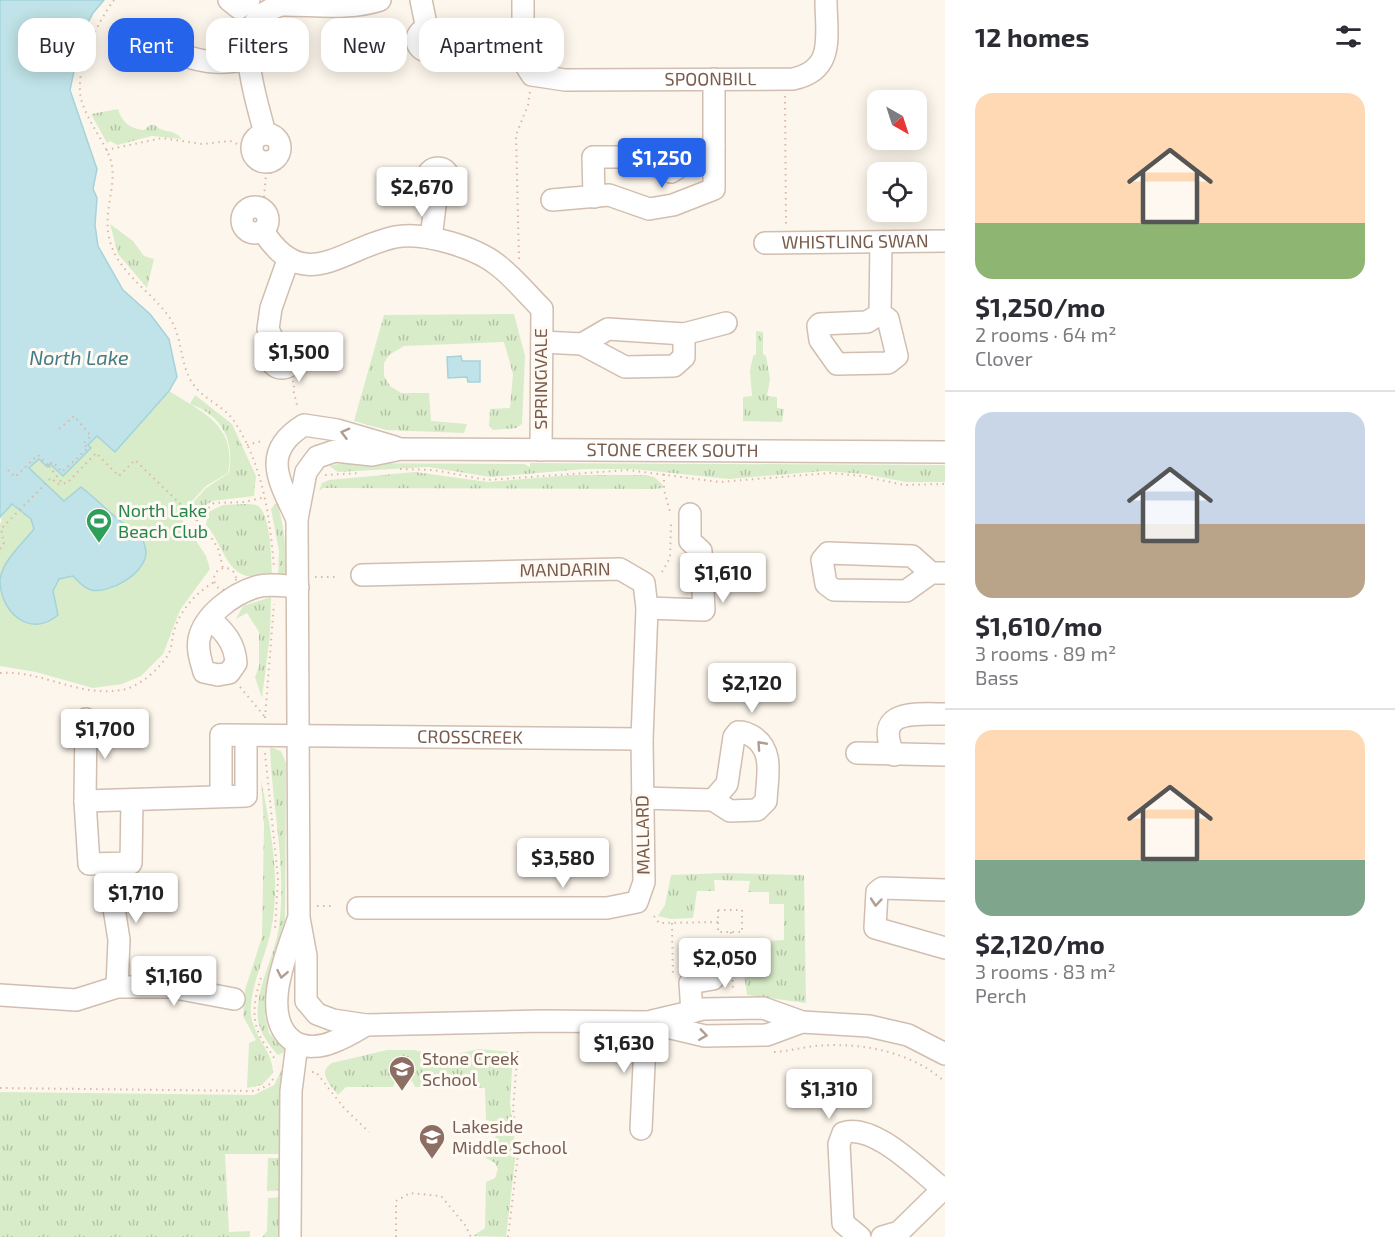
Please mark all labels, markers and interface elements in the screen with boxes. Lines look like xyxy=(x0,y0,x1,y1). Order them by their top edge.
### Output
chip: Buy xyxy=(18,18,96,72)
chip: Rent xyxy=(108,18,194,72)
chip: Filters xyxy=(206,18,309,72)
chip: New xyxy=(321,18,407,72)
chip: Apartment xyxy=(419,18,564,72)
icon: filters xyxy=(1332,20,1365,53)
text: 12 homes xyxy=(975,21,1089,52)
street label: SPOONBILL xyxy=(664,67,756,90)
north arrow xyxy=(867,90,927,150)
map controls xyxy=(867,90,927,222)
icon: home xyxy=(1116,132,1224,240)
pin: $1,250 xyxy=(613,138,711,189)
text: $1,250 xyxy=(632,145,692,169)
button: locate xyxy=(867,162,927,222)
pin: $2,670 xyxy=(373,167,471,218)
text: $2,670 xyxy=(390,174,454,198)
street label: WHISTLING SWAN xyxy=(781,229,929,253)
text: $1,250/mo xyxy=(975,291,1105,322)
text: 2 rooms · 64 m² xyxy=(975,322,1117,346)
street label: SPRINGVALE xyxy=(529,328,551,430)
pin: $1,500 xyxy=(250,332,348,383)
text: $1,500 xyxy=(268,339,330,363)
water label: North Lake xyxy=(29,345,129,369)
text: Clover xyxy=(975,346,1033,370)
one-way arrow xyxy=(340,428,351,440)
street label: STONE CREEK SOUTH xyxy=(587,438,759,461)
icon: home xyxy=(1116,451,1224,559)
place label: North Lake Beach Club xyxy=(118,499,208,542)
sports icon: North Lake Beach Club xyxy=(84,506,114,544)
pin: $1,610 xyxy=(674,553,772,604)
street label: MANDARIN xyxy=(519,557,611,581)
text: $1,610 xyxy=(694,560,752,584)
text: $1,610/mo xyxy=(975,610,1102,641)
text: 3 rooms · 89 m² xyxy=(975,641,1116,665)
pin: $2,120 xyxy=(703,663,801,714)
text: Bass xyxy=(975,665,1019,689)
text: $2,120 xyxy=(722,670,782,694)
pin: $1,700 xyxy=(56,709,154,760)
text: $1,700 xyxy=(75,716,135,740)
street label: CROSSCREEK xyxy=(417,725,523,748)
one-way arrow xyxy=(757,742,768,752)
icon: home xyxy=(1116,769,1224,877)
street label: MALLARD xyxy=(630,795,654,875)
pin: $3,580 xyxy=(514,838,612,889)
text: $3,580 xyxy=(531,845,595,869)
pin: $1,710 xyxy=(87,873,185,924)
text: $1,710 xyxy=(108,880,164,904)
one-way arrow xyxy=(870,898,883,907)
text: $2,120/mo xyxy=(975,928,1105,959)
pin: $2,050 xyxy=(676,938,774,989)
text: $2,050 xyxy=(693,945,757,969)
pin: $1,160 xyxy=(125,956,223,1007)
text: 3 rooms · 83 m² xyxy=(975,959,1116,983)
text: $1,160 xyxy=(145,963,203,987)
one-way arrow xyxy=(276,968,289,978)
text: Perch xyxy=(975,983,1027,1007)
pin: $1,630 xyxy=(575,1023,673,1074)
one-way arrow xyxy=(698,1028,708,1040)
text: $1,630 xyxy=(594,1030,654,1054)
place label: Stone Creek School xyxy=(422,1047,519,1090)
school or university icon: Stone Creek School xyxy=(387,1054,417,1092)
pin: $1,310 xyxy=(780,1069,878,1120)
text: $1,310 xyxy=(800,1076,858,1100)
place label: Lakeside Middle School xyxy=(452,1115,568,1158)
school or university icon: Lakeside Middle School xyxy=(417,1122,447,1160)

